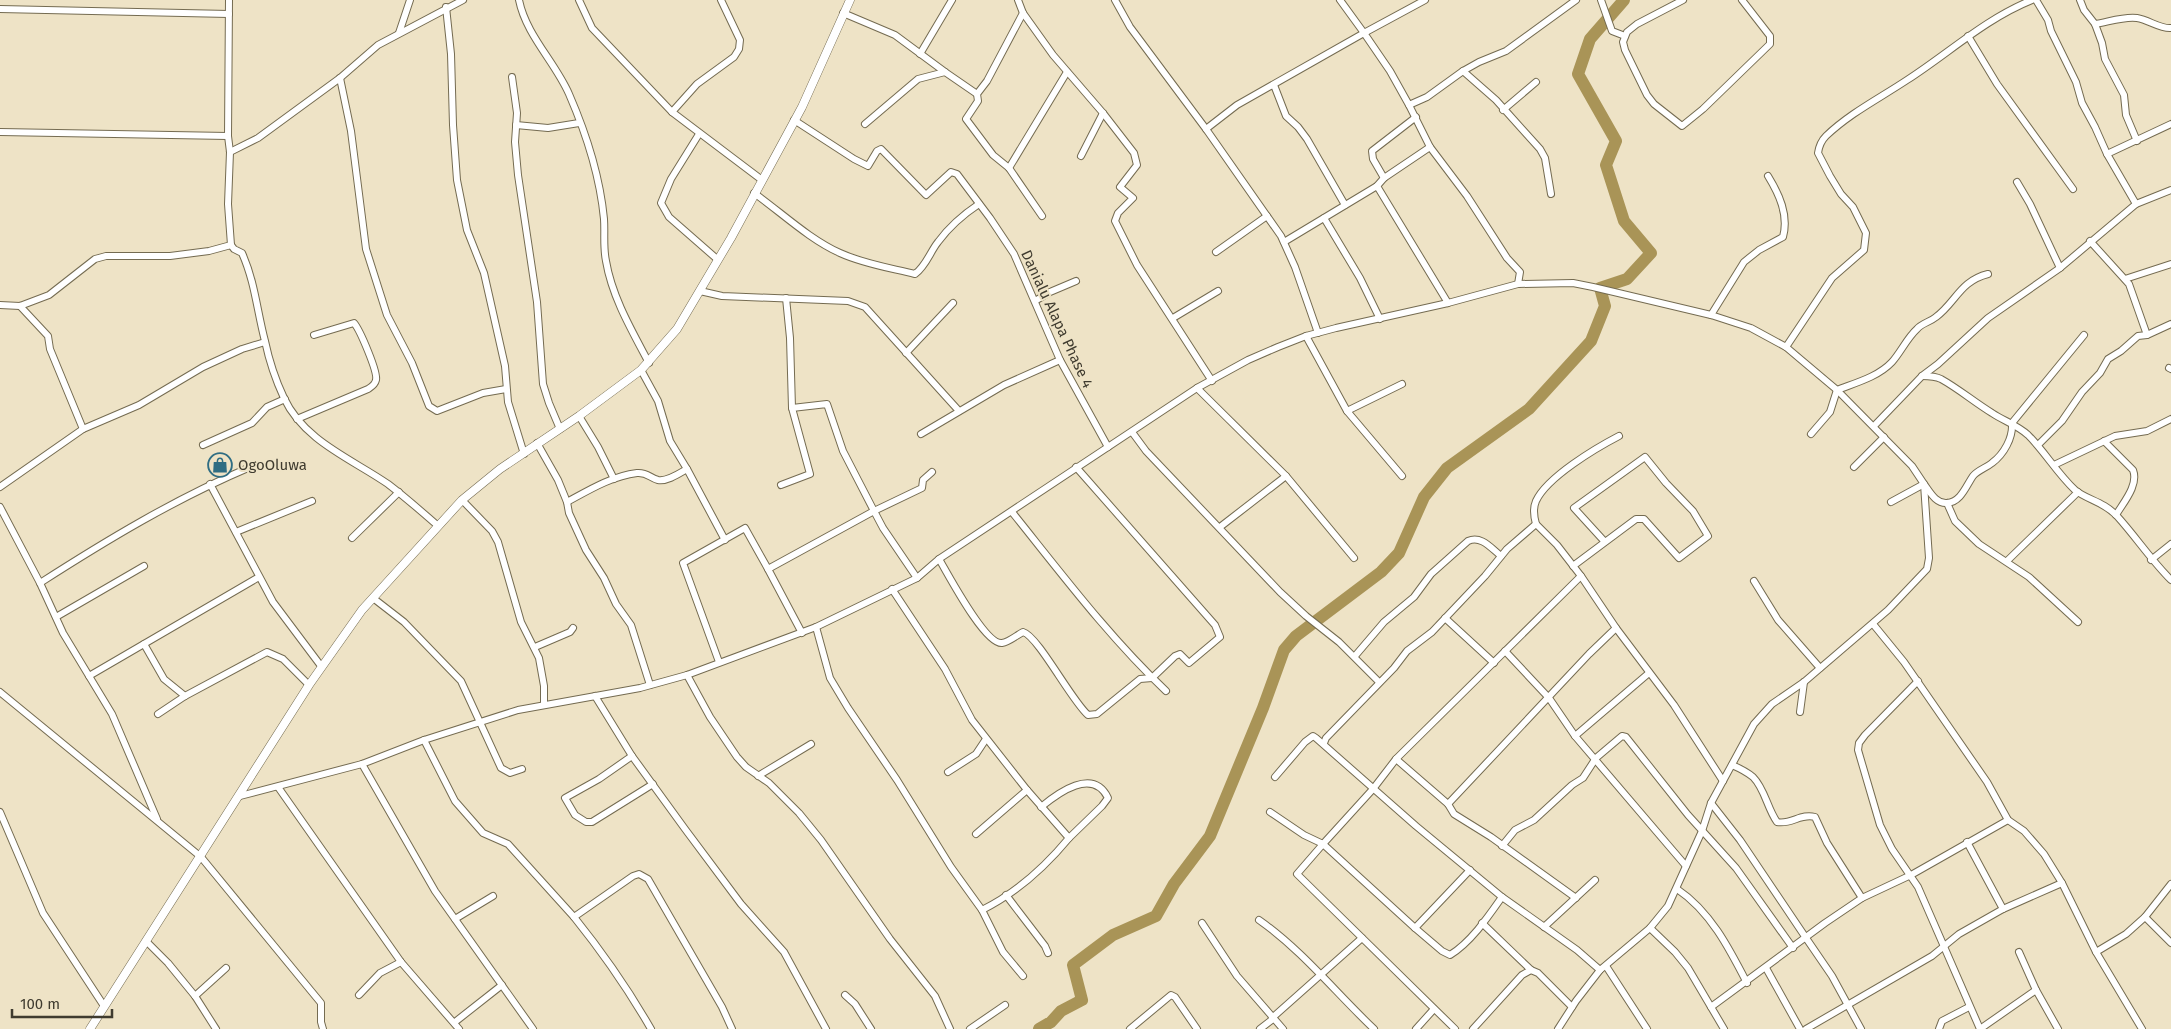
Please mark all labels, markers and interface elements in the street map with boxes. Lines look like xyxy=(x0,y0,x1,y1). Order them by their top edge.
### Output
street label: Danialu Alapa Phase 4 xyxy=(1017,247,1097,391)
shop icon: OgoOluwa xyxy=(207,452,233,478)
place label: OgoOluwa xyxy=(238,456,307,474)
scale bar xyxy=(12,986,112,1018)
text: 100 m xyxy=(20,995,60,1013)

